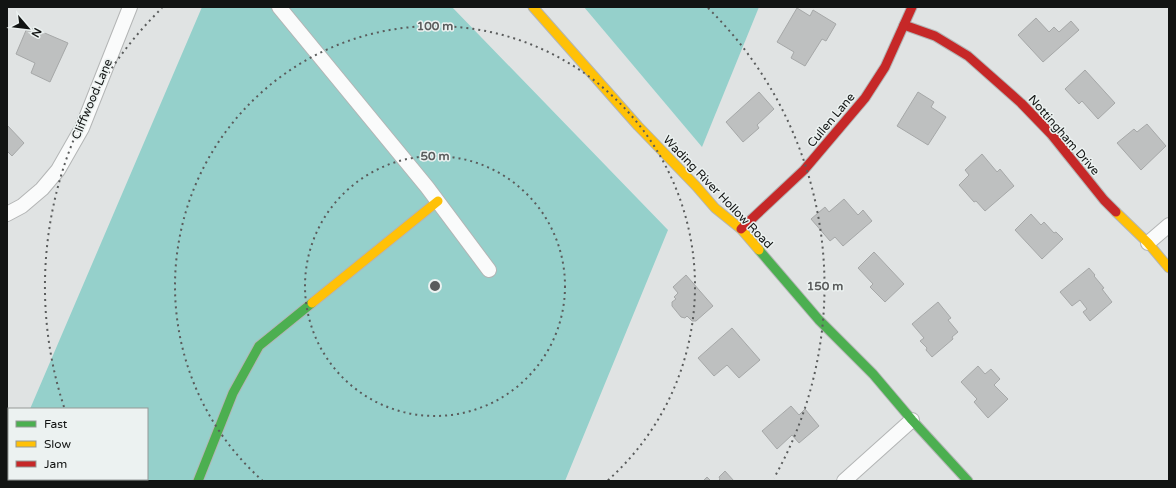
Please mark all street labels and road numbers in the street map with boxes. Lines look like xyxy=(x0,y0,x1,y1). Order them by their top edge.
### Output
street label: Cliffwood Lane xyxy=(69,56,115,141)
street label: Cullen Lane xyxy=(804,90,858,150)
street label: Nottingham Drive xyxy=(1025,92,1103,178)
street label: Wading River Hollow Road xyxy=(660,133,776,251)

